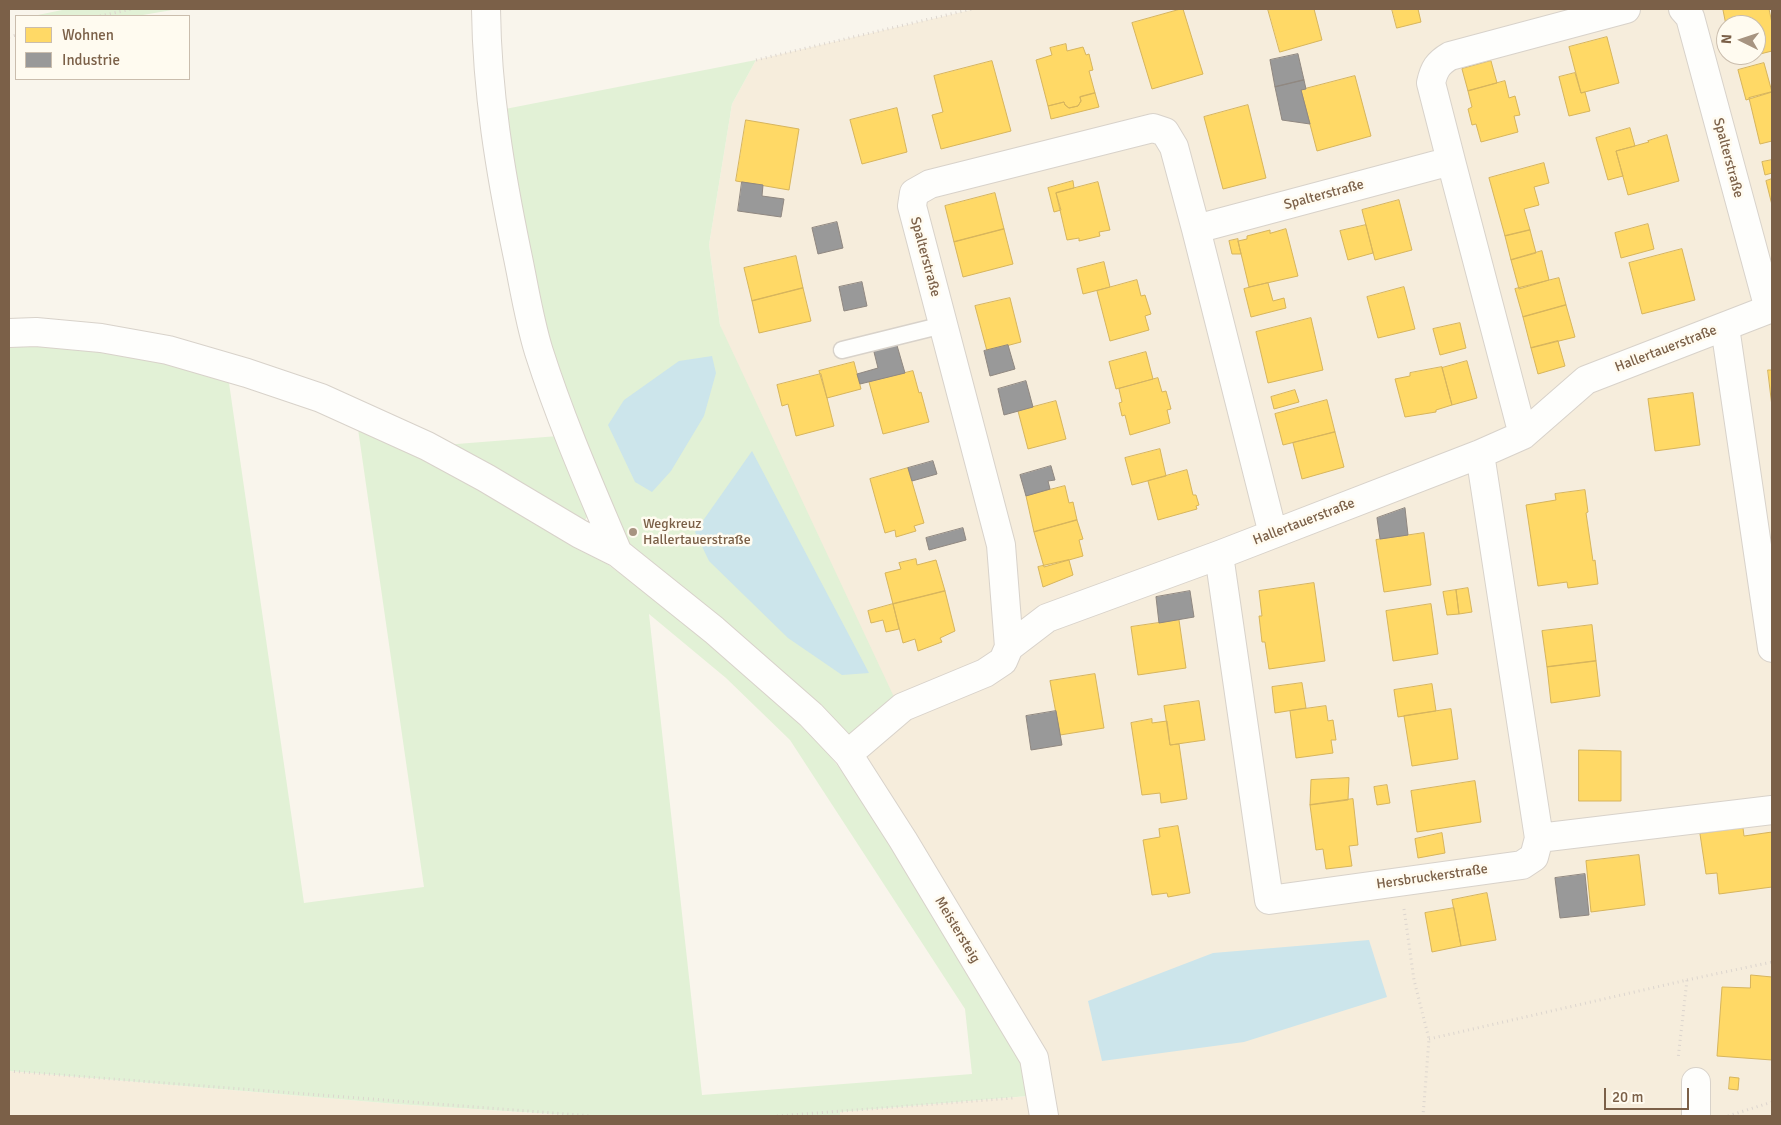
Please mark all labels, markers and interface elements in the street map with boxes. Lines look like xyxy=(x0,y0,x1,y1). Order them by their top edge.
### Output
legend xyxy=(15,15,190,80)
north arrow xyxy=(1716,15,1766,65)
text: Wohnen xyxy=(62,26,114,44)
text: N xyxy=(1718,34,1735,44)
text: Industrie xyxy=(62,51,120,69)
street label: Spalterstraße xyxy=(1709,116,1747,200)
street label: Spalterstraße xyxy=(1282,176,1366,214)
street label: Spalterstraße xyxy=(906,215,944,299)
street label: Hallertauerstraße xyxy=(1613,322,1719,376)
street label: Hallertauerstraße xyxy=(1251,495,1357,549)
place label: Wegkreuz Hallertauerstraße xyxy=(643,516,751,548)
marker: Wegkreuz Hallertauerstraße xyxy=(627,526,639,538)
street label: Hersbruckerstraße xyxy=(1375,861,1489,893)
street label: Meistersteig xyxy=(931,894,983,966)
scale bar xyxy=(1606,1078,1691,1110)
text: 20 m xyxy=(1612,1088,1643,1106)

